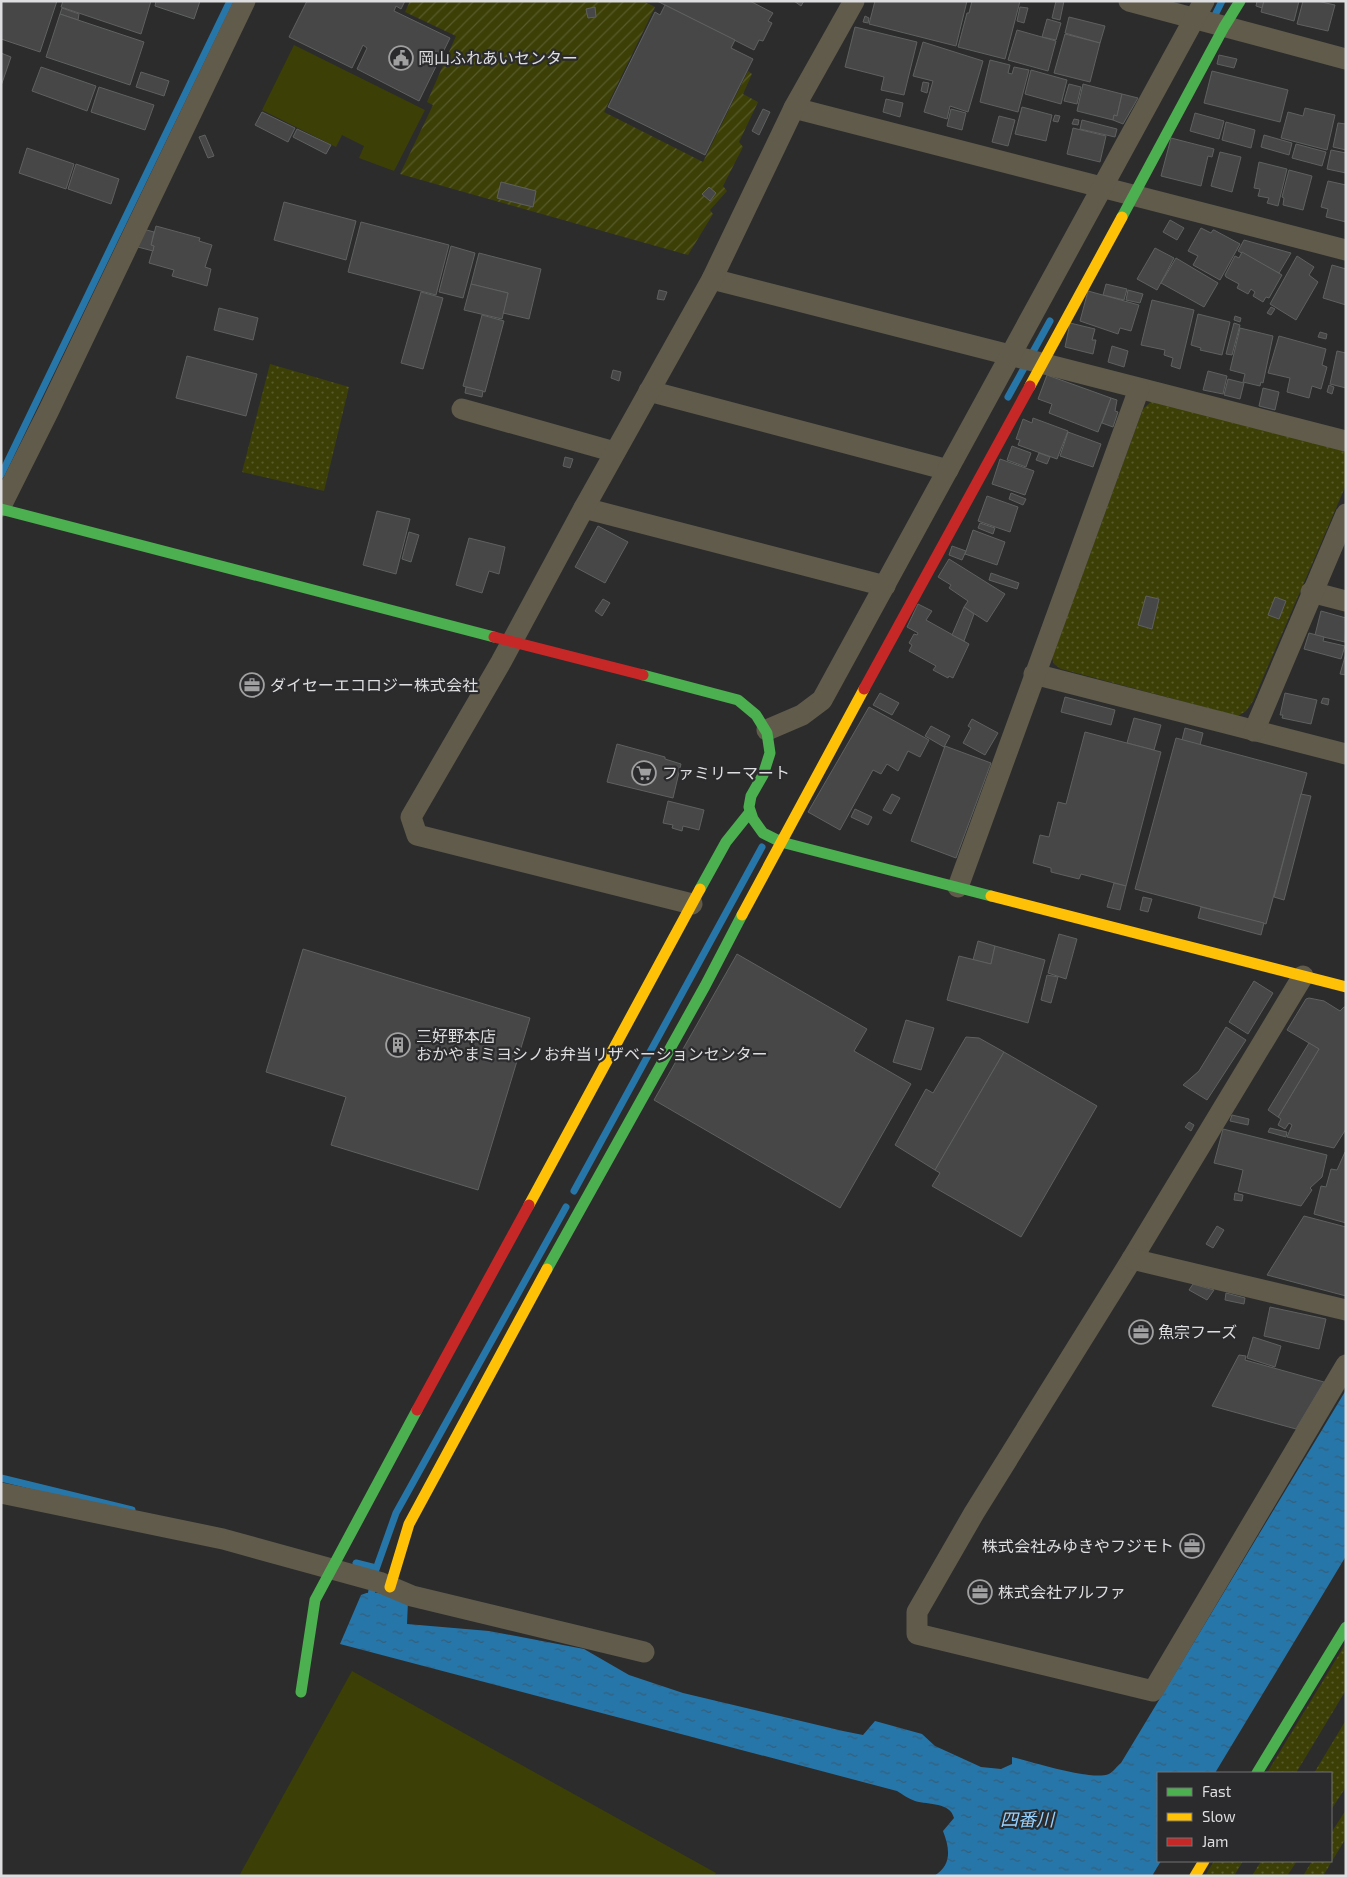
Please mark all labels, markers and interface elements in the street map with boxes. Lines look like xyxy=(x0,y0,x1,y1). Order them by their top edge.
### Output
public building icon: 岡山ふれあいセンター xyxy=(388,45,414,71)
place label: 岡山ふれあいセンター xyxy=(418,48,578,67)
office icon: ダイセーエコロジー株式会社 xyxy=(239,672,265,698)
place label: ダイセーエコロジー株式会社 xyxy=(270,675,478,694)
supermarket icon: ファミリーマート xyxy=(631,760,657,786)
place label: ファミリーマート xyxy=(662,763,790,782)
place label: 三好野本店 おかやまミヨシノお弁当リザベーションセンター xyxy=(416,1026,768,1063)
building icon: 三好野本店 おかやまミヨシノお弁当リザベーションセンター xyxy=(385,1032,411,1058)
office icon: 魚宗フーズ xyxy=(1128,1319,1154,1345)
place label: 魚宗フーズ xyxy=(1158,1322,1237,1341)
office icon: 株式会社みゆきやフジモト xyxy=(1179,1533,1205,1559)
place label: 株式会社みゆきやフジモト xyxy=(982,1536,1174,1555)
office icon: 株式会社アルファ xyxy=(967,1579,993,1605)
place label: 株式会社アルファ xyxy=(998,1582,1126,1601)
legend xyxy=(1157,1772,1332,1862)
text: Fast xyxy=(1202,1782,1232,1800)
text: Slow xyxy=(1202,1807,1236,1825)
water label: 四番川 xyxy=(1000,1808,1056,1830)
text: Jam xyxy=(1202,1832,1228,1850)

